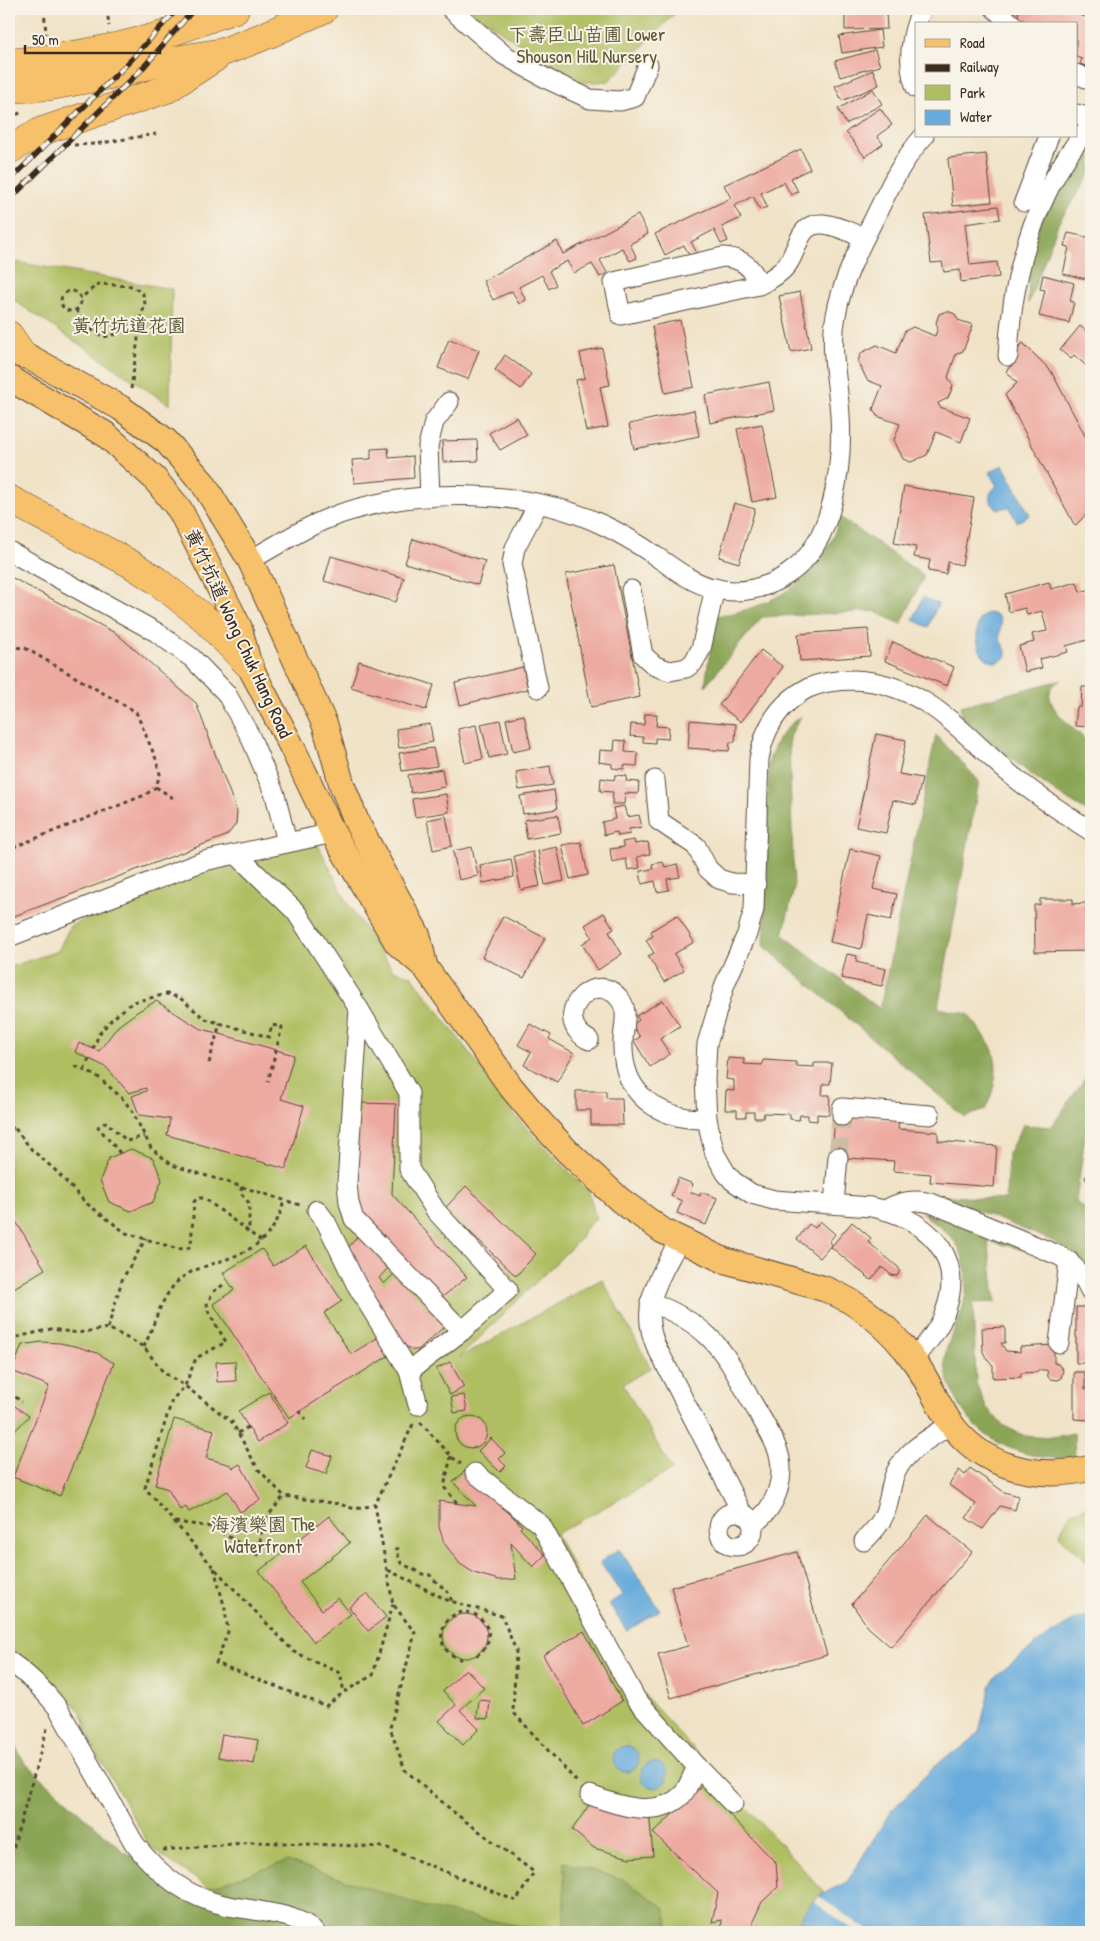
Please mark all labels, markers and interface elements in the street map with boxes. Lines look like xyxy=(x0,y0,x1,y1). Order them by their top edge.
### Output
park label: 下壽臣山苗圃 Lower Shouson Hill Nursery xyxy=(509,21,666,69)
scale bar xyxy=(25,22,160,54)
legend xyxy=(915,22,1078,138)
text: 50 m xyxy=(32,29,59,50)
text: Road xyxy=(960,32,985,53)
text: Railway xyxy=(960,56,999,77)
text: Park xyxy=(960,82,985,103)
text: Water xyxy=(960,106,992,127)
park label: 黃竹坑道花園 xyxy=(72,312,186,338)
street label: 黃竹坑道 Wong Chuk Hang Road xyxy=(179,524,299,742)
park label: 海濱樂園 The Waterfront xyxy=(211,1511,316,1559)

